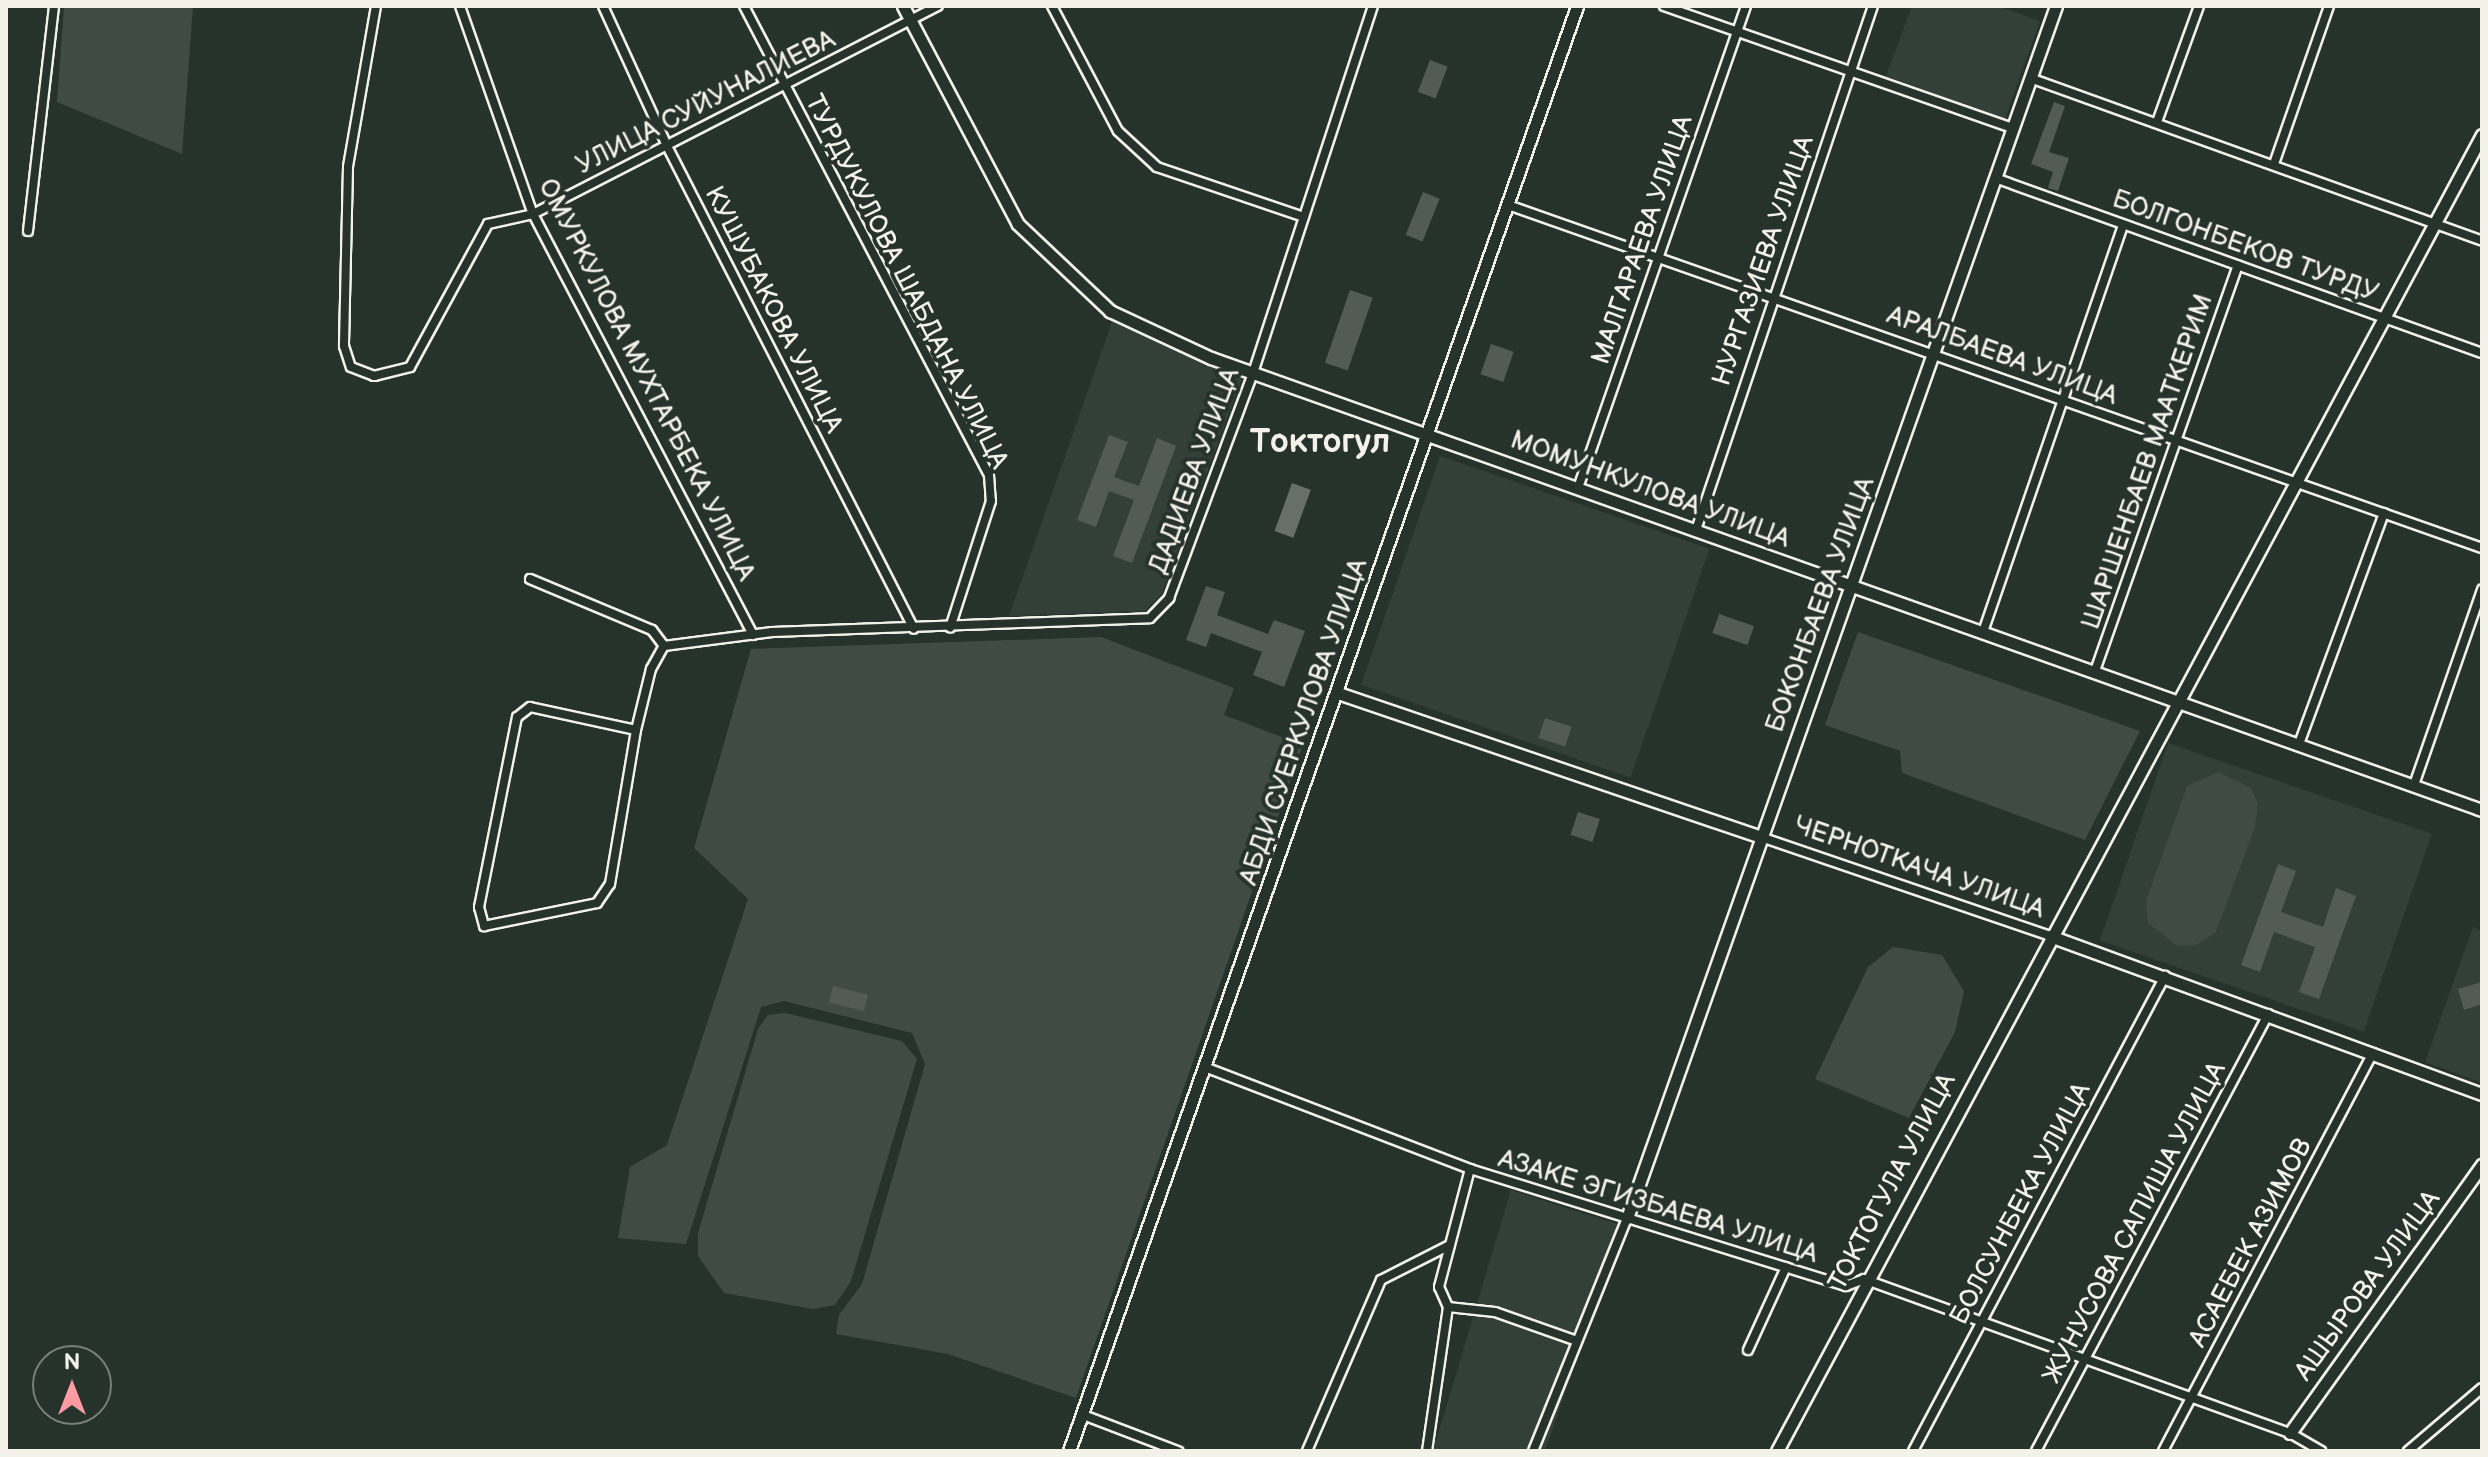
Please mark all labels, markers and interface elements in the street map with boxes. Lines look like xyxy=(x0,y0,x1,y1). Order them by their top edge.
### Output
street label: УЛИЦА СУЙУНАЛИЕВА xyxy=(571,24,841,182)
street label: ТУРДУКУЛОВА ШАБДАНА УЛИЦА xyxy=(798,90,1014,474)
street label: МАЛГАРАЕВА УЛИЦА xyxy=(1586,112,1700,368)
street label: НУРГАЗИЕВА УЛИЦА xyxy=(1707,132,1821,390)
street label: ОМУРКУЛОВА МУХТАРБЕКА УЛИЦА xyxy=(531,174,761,586)
street label: КУШУБАКОВА УЛИЦА xyxy=(697,182,849,438)
street label: БОЛГОНБЕКОВ ТУРДУ xyxy=(2108,184,2382,310)
street label: ШАРШЕНБАЕВ МААТКЕРИМ xyxy=(2076,290,2220,634)
street label: АРАЛБАЕВА УЛИЦА xyxy=(1883,300,2121,412)
street label: ДАДИЕВА УЛИЦА xyxy=(1143,364,1247,578)
district label: Токтогул xyxy=(1250,422,1390,462)
street label: МОМУНКУЛОВА УЛИЦА xyxy=(1506,425,1794,555)
street label: БОКОНБАЕВА УЛИЦА xyxy=(1760,473,1882,737)
street label: АБДИ СУЕРКУЛОВА УЛИЦА xyxy=(1233,555,1375,889)
street label: ЧЕРНОТКАЧА УЛИЦА xyxy=(1790,810,2048,926)
street label: ЖУНУСОВА САПИША УЛИЦА xyxy=(2037,1057,2233,1389)
street label: ТОКТОГУЛА УЛИЦА xyxy=(1823,1068,1963,1296)
street label: БОЛСУНБЕКА УЛИЦА xyxy=(1944,1078,2098,1330)
street label: АСАЕБЕК АЗИМОВ xyxy=(2183,1133,2319,1353)
street label: АЗАКЕ ЭГИЗБАЕВА УЛИЦА xyxy=(1495,1143,1821,1271)
street label: АШЫРОВА УЛИЦА xyxy=(2289,1185,2447,1387)
north arrow xyxy=(32,1345,112,1425)
text: N xyxy=(64,1349,80,1376)

